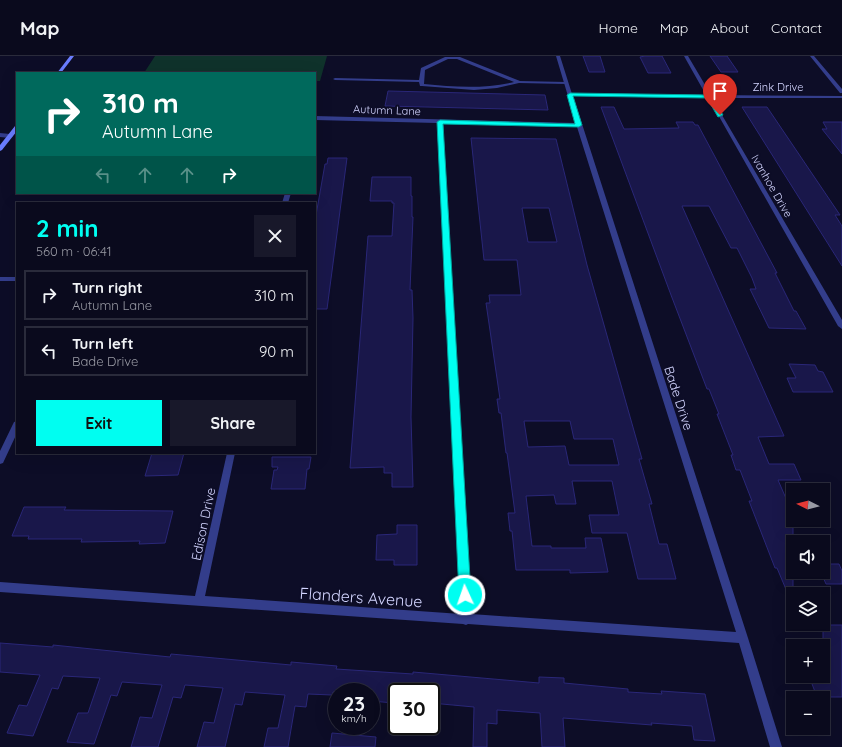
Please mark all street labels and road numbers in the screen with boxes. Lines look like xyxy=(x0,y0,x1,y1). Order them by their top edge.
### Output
street label: Zink Drive xyxy=(752,80,804,94)
street label: Autumn Lane xyxy=(353,102,421,118)
street label: Ivanhoe Drive xyxy=(748,152,796,220)
street label: Bade Drive xyxy=(661,364,697,432)
street label: Edison Drive xyxy=(187,486,219,562)
street label: Flanders Avenue xyxy=(299,583,423,611)

